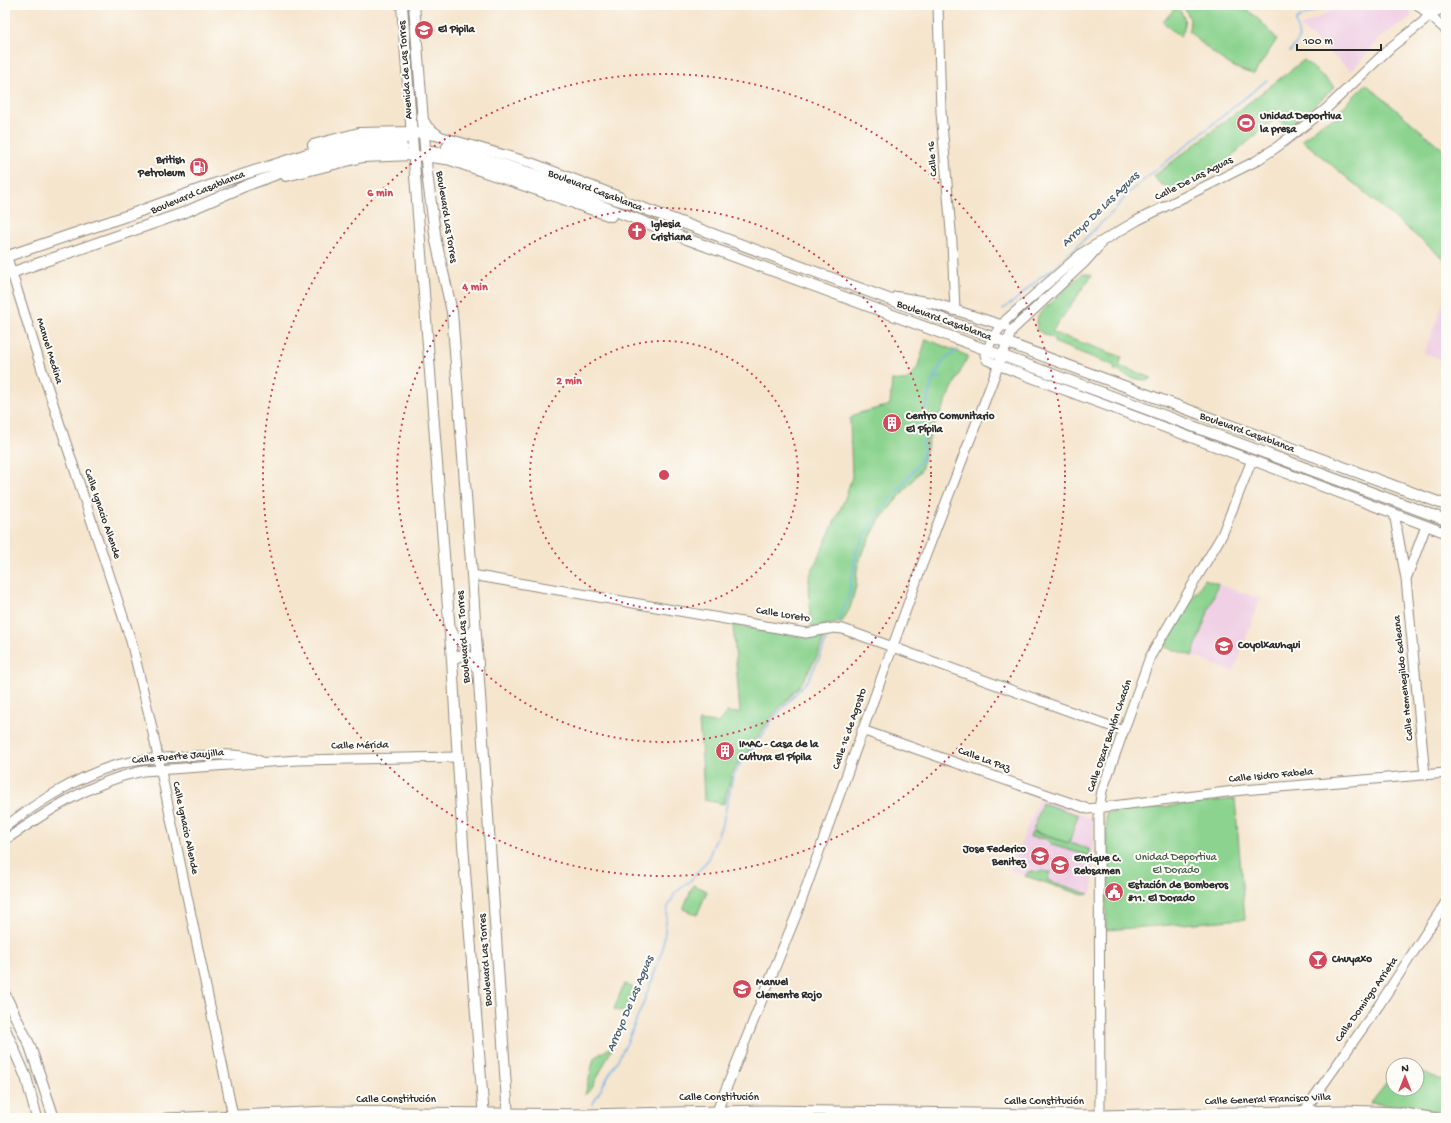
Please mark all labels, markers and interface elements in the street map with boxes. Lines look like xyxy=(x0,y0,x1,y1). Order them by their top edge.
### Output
street label: Avenida de Las Torres xyxy=(397,19,415,120)
school or university icon: El Pipila xyxy=(413,19,435,41)
place label: El Pipila xyxy=(437,24,476,36)
scale bar xyxy=(1297,26,1381,52)
text: 100 m xyxy=(1302,35,1333,49)
place label: Unidad Deportiva la presa xyxy=(1259,110,1342,136)
sports icon: Unidad Deportiva la presa xyxy=(1235,112,1257,134)
street label: Calle 16 xyxy=(925,141,941,177)
place label: British Petroleum xyxy=(137,154,185,180)
street label: Calle De Las Aguas xyxy=(1153,154,1236,204)
fuel station icon: British Petroleum xyxy=(188,156,210,178)
street label: Boulevard Casablanca xyxy=(545,167,645,215)
street label: Boulevard Casablanca xyxy=(148,168,247,218)
water label: Arroyo De Las Aguas xyxy=(1059,168,1144,251)
street label: Boulevard Las Torres xyxy=(433,169,459,265)
text: 6 min xyxy=(367,187,393,201)
place label: Iglesia Cristiana xyxy=(650,219,692,244)
church icon: Iglesia Cristiana xyxy=(626,220,648,242)
text: 4 min xyxy=(461,281,488,295)
street label: Boulevard Casablanca xyxy=(894,298,994,344)
street label: Manuel Medina xyxy=(33,317,65,386)
text: 2 min xyxy=(556,375,582,389)
place label: Centro Comunitario El Pípila xyxy=(905,410,995,436)
street label: Boulevard Casablanca xyxy=(1197,410,1297,456)
building icon: Centro Comunitario El Pípila xyxy=(881,412,903,434)
street label: Calle Ignacio Allende xyxy=(81,467,123,561)
centre of rings xyxy=(657,468,671,482)
street label: Boulevard Las Torres xyxy=(455,589,473,685)
street label: Calle Loreto xyxy=(755,605,811,625)
street label: Calle Hemenegildo Galeana xyxy=(1391,614,1417,741)
school or university icon: Coyolxauhqui xyxy=(1213,635,1235,657)
place label: Coyolxauhqui xyxy=(1237,640,1301,653)
street label: Calle Oscar Baylón Chacón xyxy=(1085,678,1135,794)
street label: Calle 16 de Agosto xyxy=(830,686,870,771)
street label: Calle Mérida xyxy=(331,739,390,752)
place label: IMAC - Casa de la Cultura El Pípila xyxy=(738,739,819,764)
building icon: IMAC - Casa de la Cultura El Pípila xyxy=(714,740,736,762)
street label: Calle La Paz xyxy=(956,745,1013,775)
street label: Calle Fuerte Jaujilla xyxy=(132,747,225,767)
street label: Calle Isidro Fabela xyxy=(1228,766,1315,786)
street label: Calle Ignacio Allende xyxy=(169,781,201,876)
place label: Jose Federico Benitez xyxy=(962,844,1027,869)
school or university icon: Jose Federico Benitez xyxy=(1029,845,1051,867)
park label: Unidad Deportiva El Dorado xyxy=(1135,852,1218,877)
place label: Enrique C. Rebsamen xyxy=(1073,853,1122,878)
school or university icon: Enrique C. Rebsamen xyxy=(1049,854,1071,876)
place label: Estación de Bomberos #11. El Dorado xyxy=(1127,879,1229,905)
public building icon: Estación de Bomberos #11. El Dorado xyxy=(1103,881,1125,903)
street label: Boulevard Las Torres xyxy=(477,912,495,1008)
bar icon: Chuyaxo xyxy=(1307,949,1329,971)
water label: Arroyo De Las Aguas xyxy=(605,953,658,1054)
place label: Chuyaxo xyxy=(1331,954,1372,966)
street label: Calle Domingo Arrieta xyxy=(1333,954,1401,1045)
place label: Manuel Clemente Rojo xyxy=(755,977,822,1002)
school or university icon: Manuel Clemente Rojo xyxy=(731,978,753,1000)
north arrow xyxy=(1385,1057,1425,1097)
text: N xyxy=(1401,1063,1409,1075)
street label: Calle Constitución xyxy=(679,1092,760,1104)
street label: Calle General Francisco Villa xyxy=(1205,1092,1332,1108)
street label: Calle Constitución xyxy=(356,1094,437,1106)
street label: Calle Constitución xyxy=(1004,1096,1085,1108)

